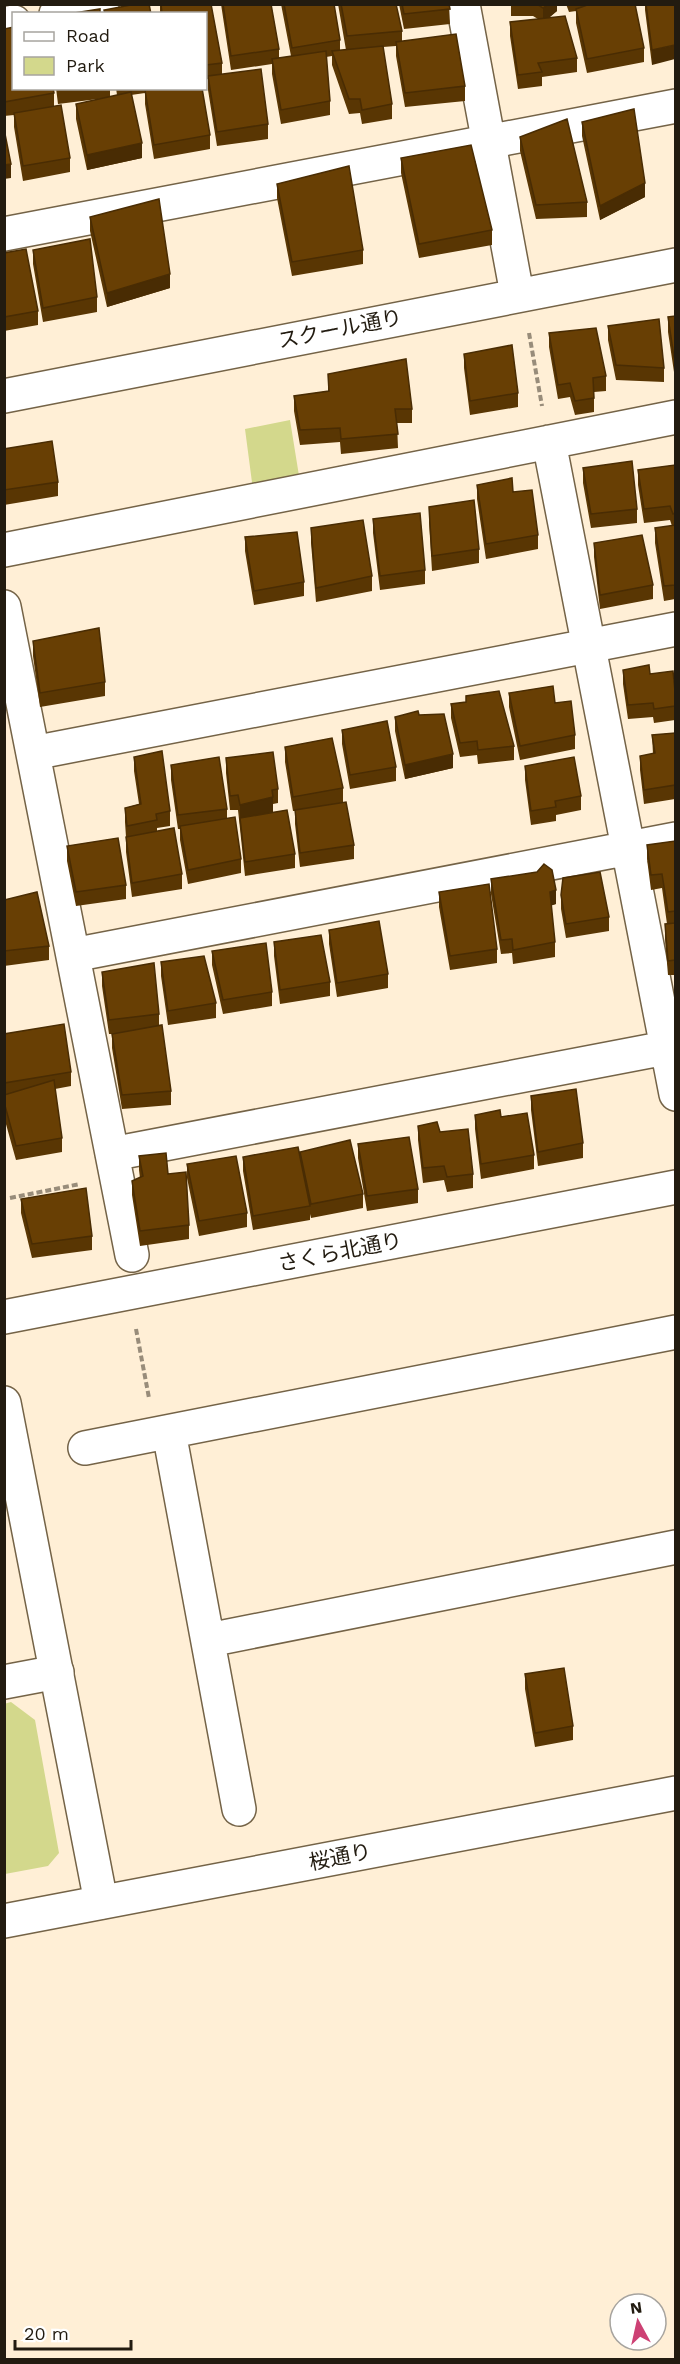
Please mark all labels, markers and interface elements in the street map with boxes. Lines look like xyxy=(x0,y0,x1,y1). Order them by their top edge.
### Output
legend xyxy=(12,12,207,90)
text: Road xyxy=(66,25,110,46)
text: Park xyxy=(66,55,105,76)
street label: スクール通り xyxy=(276,304,404,353)
street label: さくら北通り xyxy=(276,1227,404,1276)
street label: 桜通り xyxy=(307,1838,373,1875)
north arrow xyxy=(608,2292,668,2352)
text: N xyxy=(629,2297,643,2318)
scale bar xyxy=(15,2313,130,2351)
text: 20 m xyxy=(24,2323,69,2344)

